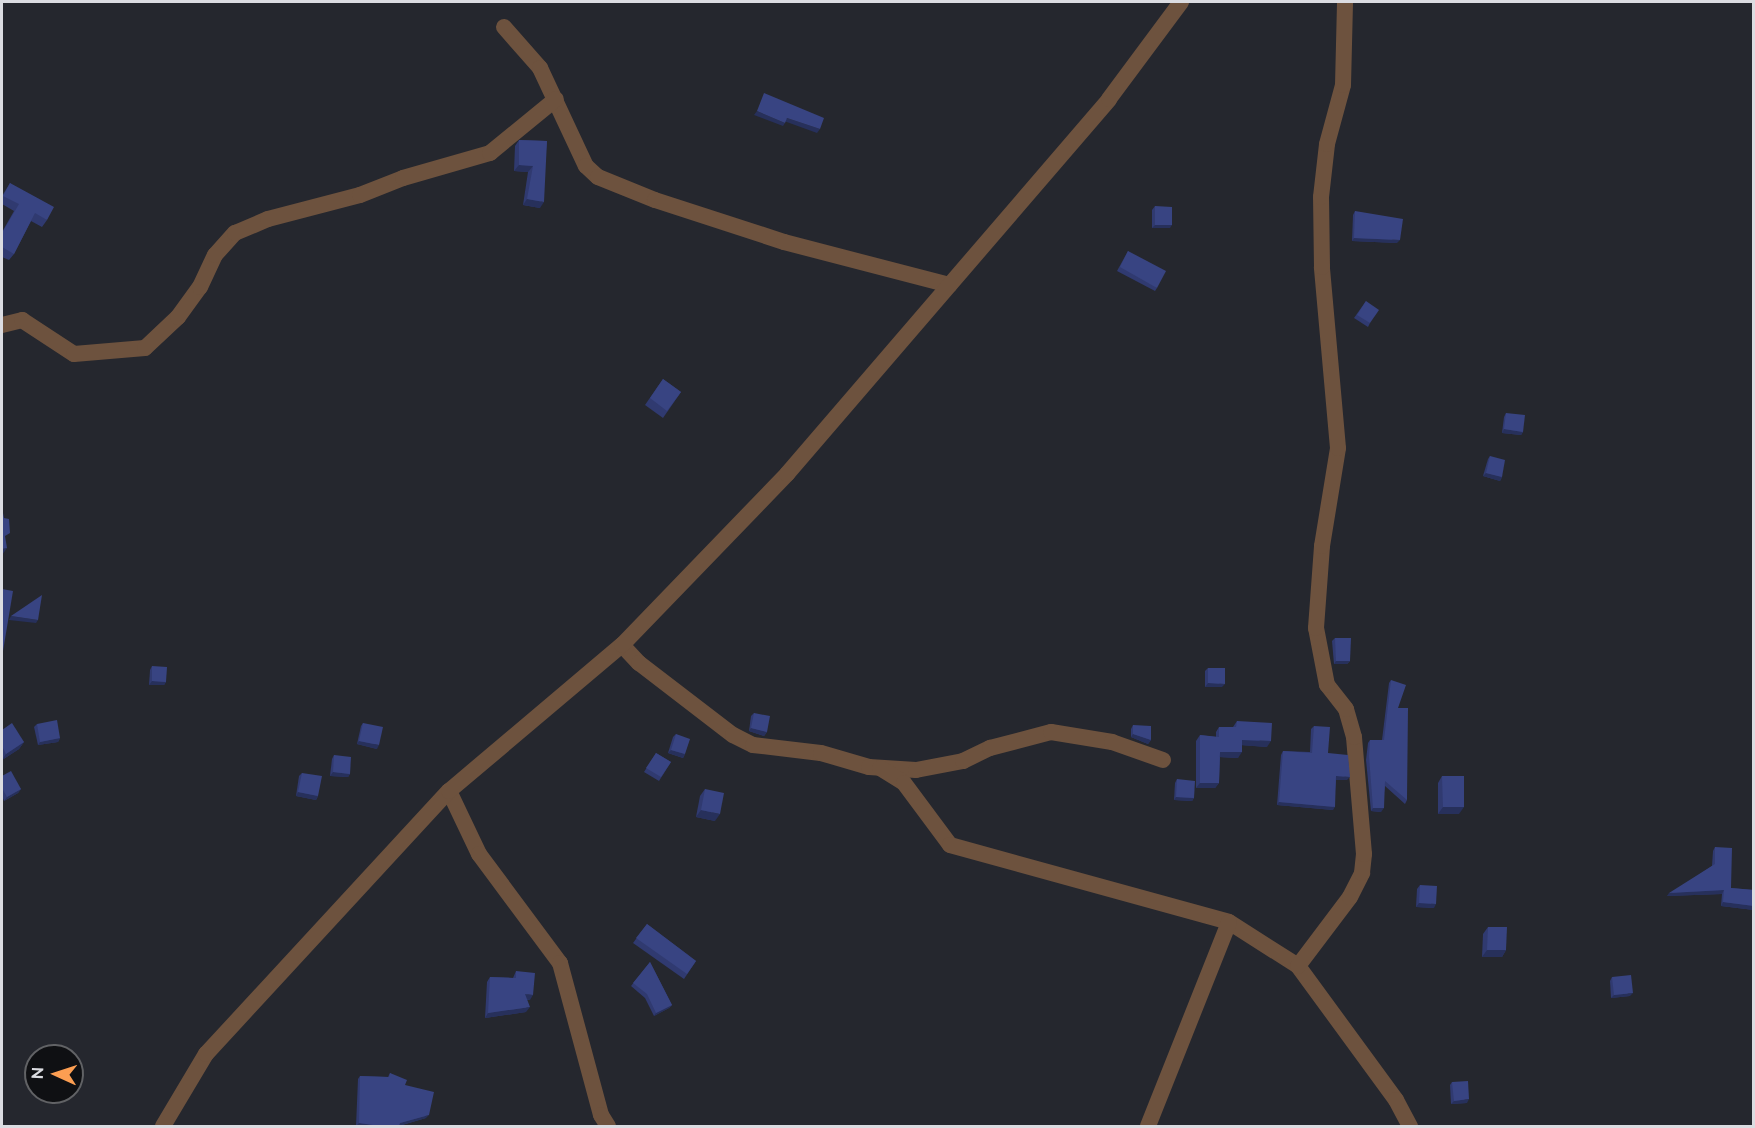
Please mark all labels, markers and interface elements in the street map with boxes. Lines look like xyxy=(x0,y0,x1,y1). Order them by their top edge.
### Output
north arrow xyxy=(24,1044,84,1104)
text: N xyxy=(28,1067,47,1080)

